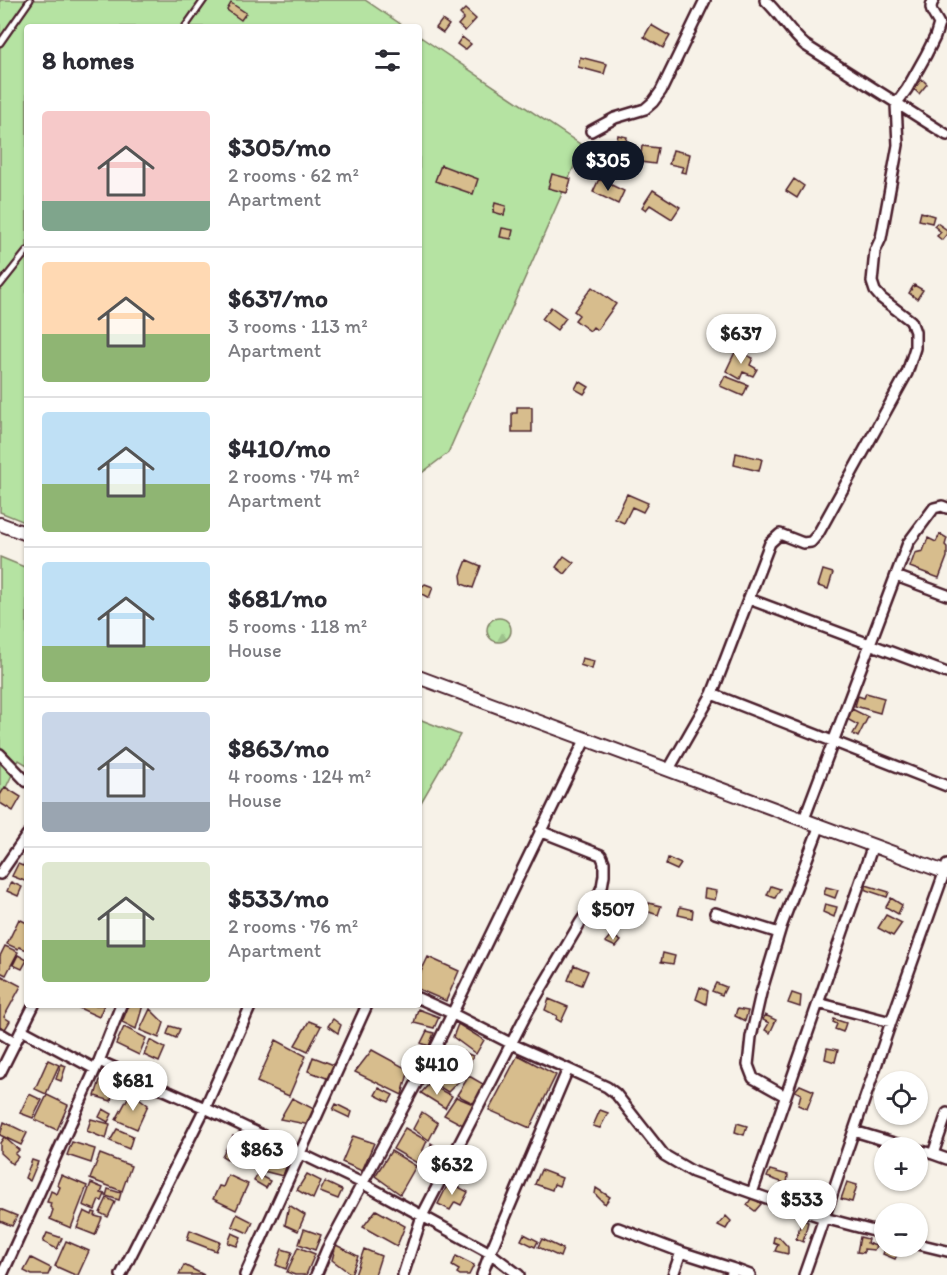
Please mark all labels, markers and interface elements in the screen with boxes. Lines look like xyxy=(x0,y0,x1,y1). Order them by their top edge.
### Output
text: 8 homes xyxy=(42,44,134,76)
icon: filters xyxy=(371,44,404,77)
text: $305/mo xyxy=(228,131,331,163)
icon: home xyxy=(90,135,162,207)
pin: $305 xyxy=(572,141,644,192)
text: $305 xyxy=(586,148,630,172)
text: 2 rooms · 62 m² xyxy=(228,163,359,187)
text: Apartment xyxy=(228,187,321,211)
text: $637/mo xyxy=(228,282,328,314)
icon: home xyxy=(90,286,162,358)
text: 3 rooms · 113 m² xyxy=(228,314,368,338)
pin: $637 xyxy=(705,314,777,365)
text: $637 xyxy=(720,321,762,345)
text: Apartment xyxy=(228,338,321,362)
text: $410/mo xyxy=(228,432,331,464)
icon: home xyxy=(90,436,162,508)
text: 2 rooms · 74 m² xyxy=(228,464,360,488)
text: Apartment xyxy=(228,488,321,512)
text: $681/mo xyxy=(228,582,327,614)
icon: home xyxy=(90,586,162,658)
text: 5 rooms · 118 m² xyxy=(228,614,367,638)
text: House xyxy=(228,638,282,662)
text: $863/mo xyxy=(228,732,329,764)
icon: home xyxy=(90,736,162,808)
text: 4 rooms · 124 m² xyxy=(228,764,371,788)
text: House xyxy=(228,788,282,812)
text: $533/mo xyxy=(228,882,329,914)
icon: home xyxy=(90,886,162,958)
pin: $507 xyxy=(577,890,649,941)
text: $507 xyxy=(592,897,634,921)
text: 2 rooms · 76 m² xyxy=(228,914,358,938)
text: Apartment xyxy=(228,938,321,962)
pin: $410 xyxy=(401,1045,473,1096)
text: $410 xyxy=(415,1052,459,1076)
pin: $681 xyxy=(97,1061,169,1112)
text: $681 xyxy=(113,1068,153,1092)
map controls xyxy=(874,1071,928,1257)
button: locate xyxy=(874,1071,928,1125)
pin: $863 xyxy=(226,1130,298,1181)
text: $863 xyxy=(241,1137,283,1161)
button: + xyxy=(874,1137,928,1191)
pin: $632 xyxy=(416,1145,488,1196)
text: $632 xyxy=(431,1152,473,1176)
pin: $533 xyxy=(766,1180,838,1231)
text: $533 xyxy=(781,1187,823,1211)
button: − xyxy=(874,1203,928,1257)

